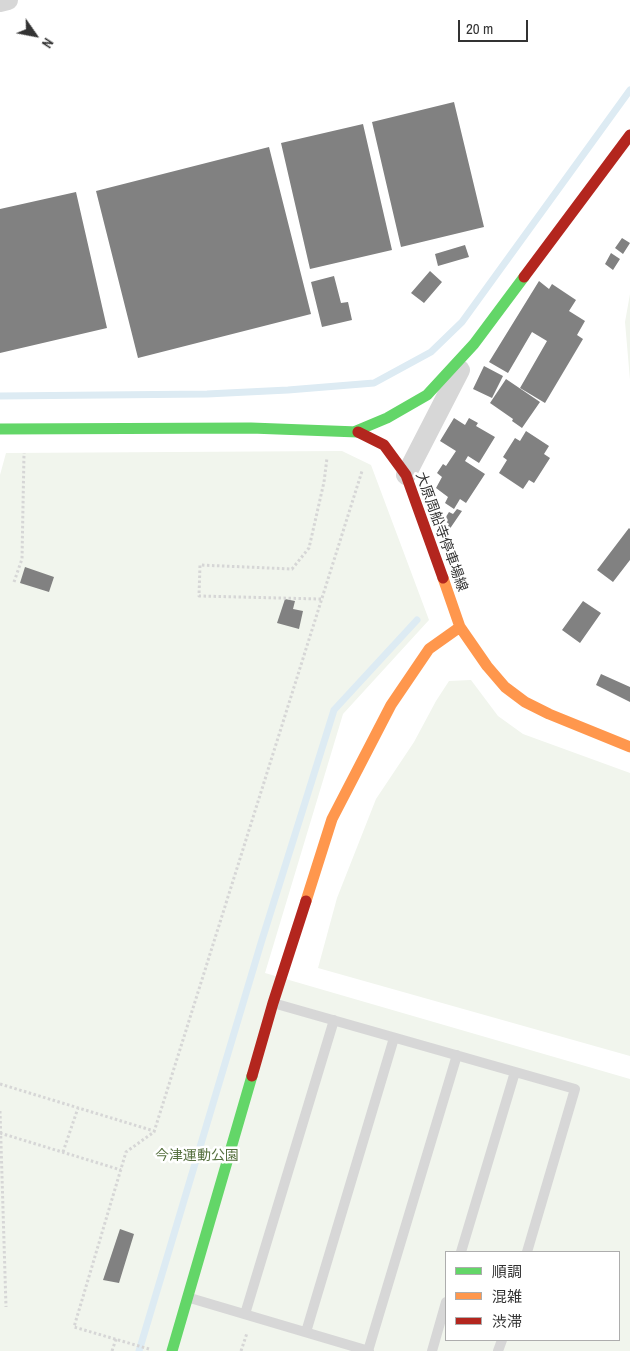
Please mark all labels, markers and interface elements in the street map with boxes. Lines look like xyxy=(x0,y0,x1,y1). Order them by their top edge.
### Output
north arrow xyxy=(10,10,60,60)
scale bar xyxy=(460,10,530,42)
text: 20 m xyxy=(466,18,493,39)
text: N xyxy=(38,35,57,52)
street label: 大原周船寺停車場線 xyxy=(412,470,470,594)
park label: 今津運動公園 xyxy=(155,1148,239,1164)
legend xyxy=(445,1251,620,1341)
text: 順調 xyxy=(492,1261,522,1282)
text: 混雑 xyxy=(492,1286,522,1307)
text: 渋滞 xyxy=(492,1311,522,1332)

